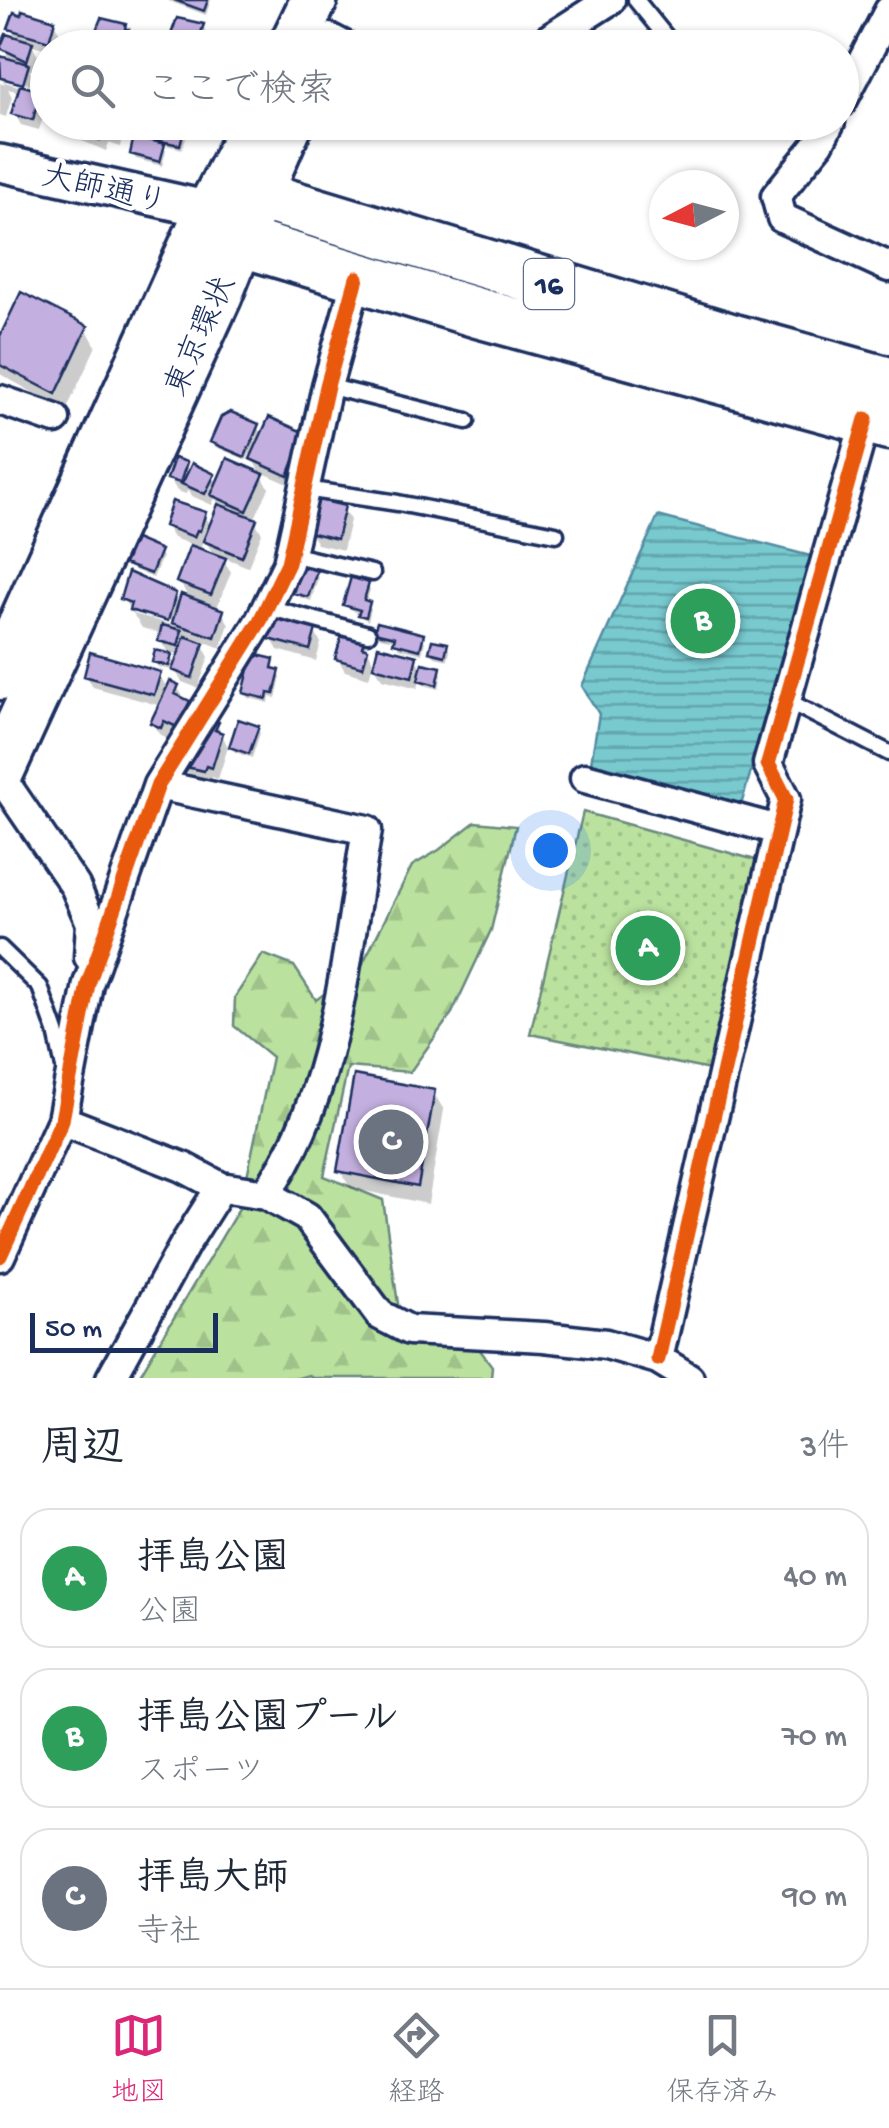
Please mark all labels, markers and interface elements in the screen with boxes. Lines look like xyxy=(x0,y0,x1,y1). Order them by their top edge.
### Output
search box xyxy=(30,30,859,140)
icon: search xyxy=(65,58,120,113)
text: ここで検索 xyxy=(145,71,335,115)
street label: 大師通り xyxy=(37,159,171,225)
north arrow xyxy=(649,170,739,260)
road number: 16 xyxy=(524,259,574,309)
street label: 東京環状 xyxy=(157,270,246,403)
pin: B xyxy=(670,584,736,658)
your location xyxy=(525,825,576,876)
pin: A xyxy=(616,910,680,986)
pin: C xyxy=(358,1104,424,1180)
scale bar xyxy=(30,1308,218,1352)
text: 50 m xyxy=(45,1314,102,1347)
text: 周辺 xyxy=(40,1427,124,1476)
text: 3件 xyxy=(800,1430,849,1468)
text: 拝島公園 xyxy=(137,1539,289,1583)
text: A xyxy=(65,1559,84,1597)
text: 40 m xyxy=(783,1559,847,1597)
text: 公園 xyxy=(137,1595,201,1633)
text: 拝島公園プール xyxy=(137,1699,399,1743)
text: B xyxy=(66,1719,83,1757)
text: 70 m xyxy=(782,1719,847,1757)
text: スポーツ xyxy=(137,1755,264,1793)
text: 拝島大師 xyxy=(137,1859,289,1903)
text: C xyxy=(66,1879,83,1917)
text: 90 m xyxy=(783,1879,847,1917)
text: 寺社 xyxy=(137,1915,201,1953)
tab: 地図 xyxy=(111,2008,167,2111)
tab: 経路 xyxy=(388,2008,444,2111)
tab: 保存済み xyxy=(666,2008,778,2111)

